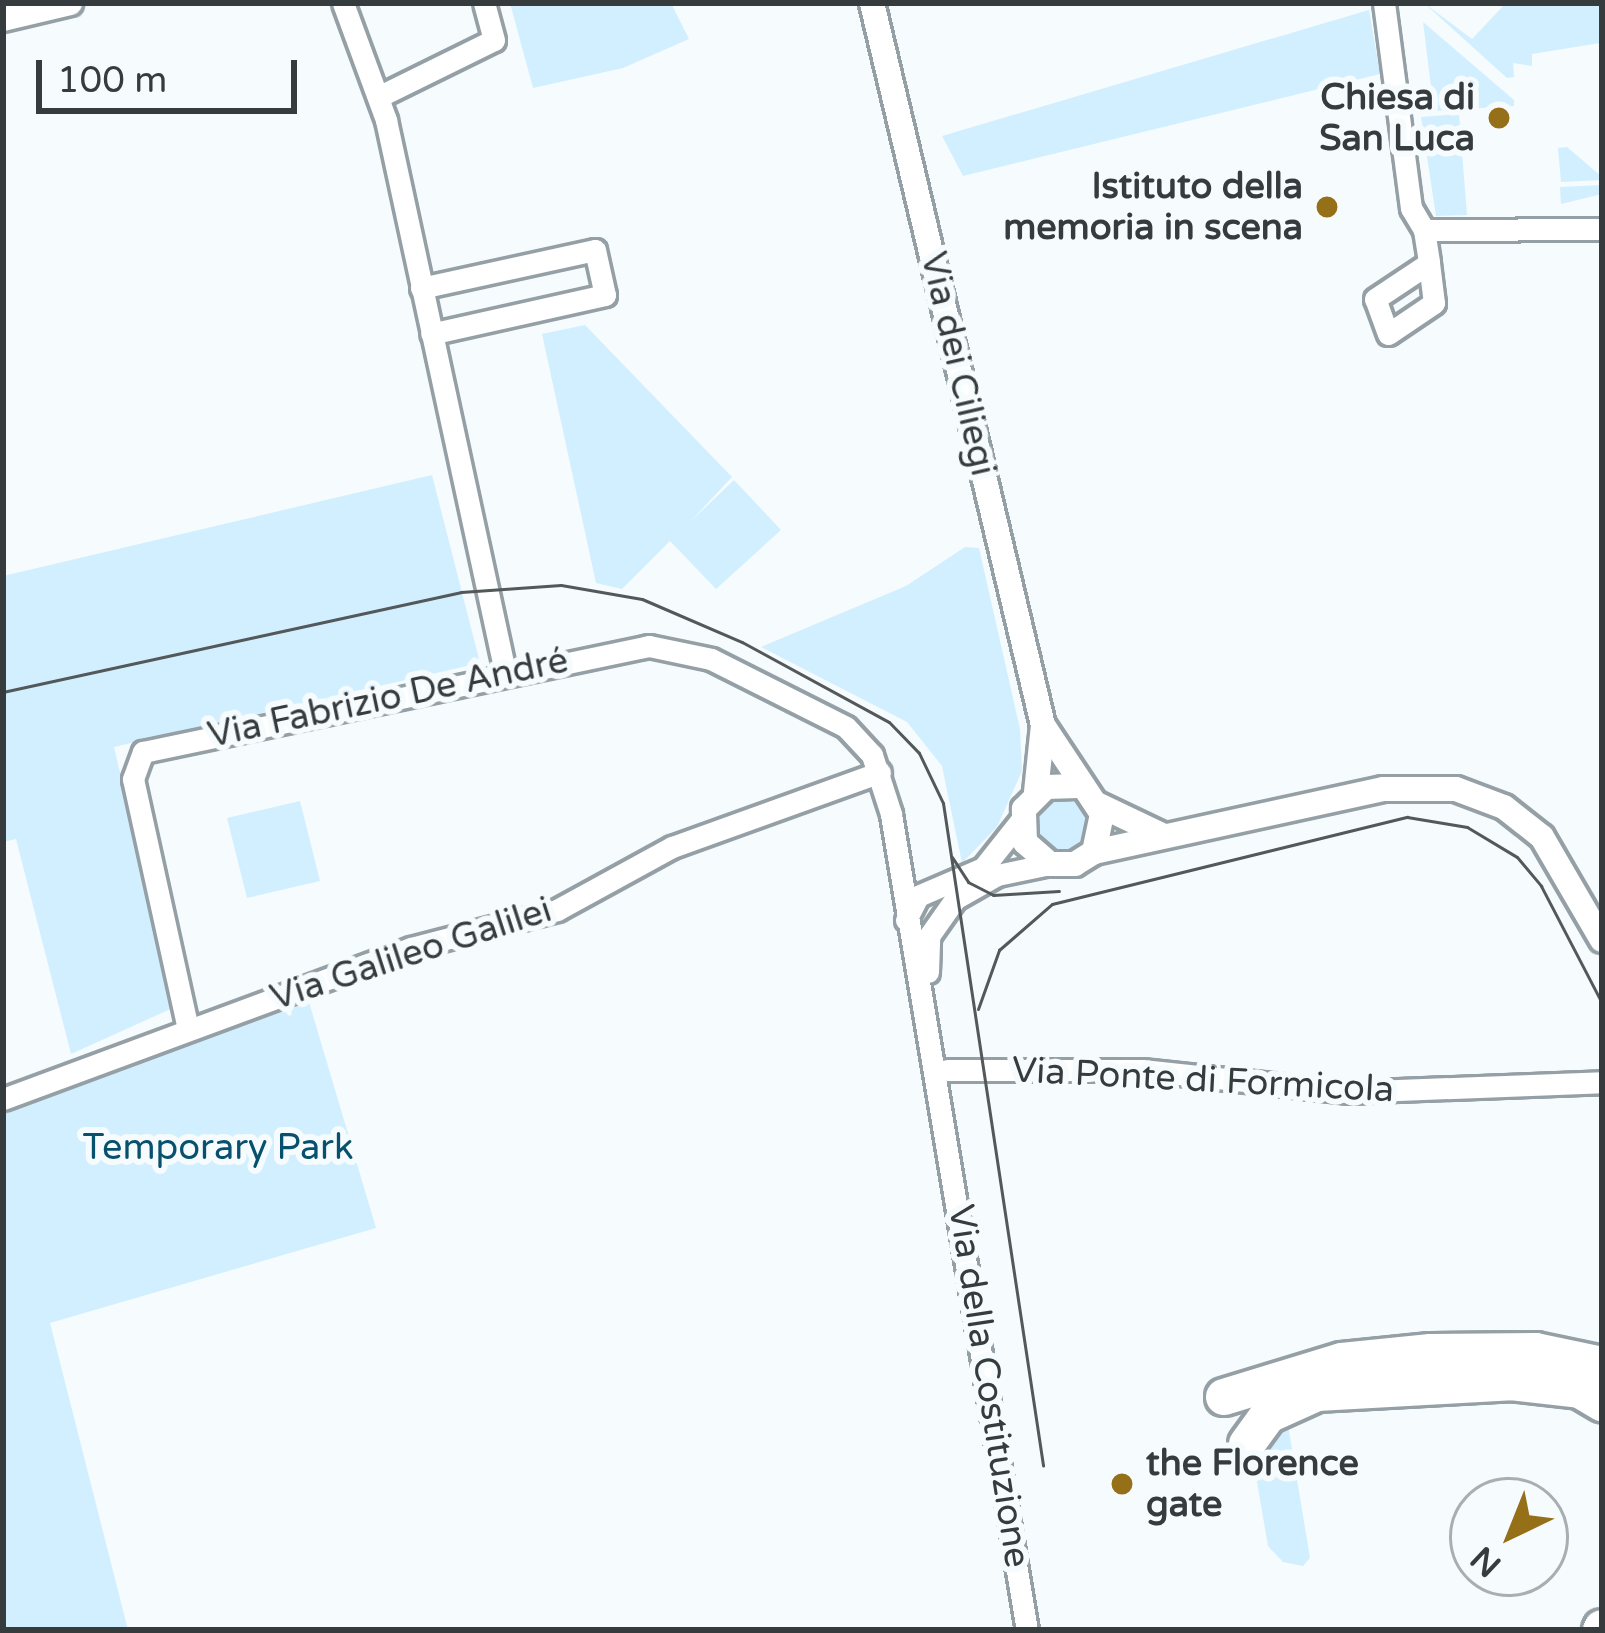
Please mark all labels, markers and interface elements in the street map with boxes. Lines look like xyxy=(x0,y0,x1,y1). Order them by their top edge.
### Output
scale bar xyxy=(42,36,303,110)
text: 100 m xyxy=(57,59,167,102)
place label: Chiesa di San Luca xyxy=(1319,75,1475,160)
marker: Chiesa di San Luca xyxy=(1486,105,1512,131)
place label: Istituto della memoria in scena xyxy=(1003,164,1303,249)
marker: Istituto della memoria in scena xyxy=(1314,194,1340,220)
street label: Via dei Ciliegi xyxy=(911,248,1005,480)
street label: Via Fabrizio De André xyxy=(204,639,572,757)
street label: Via Galileo Galilei xyxy=(265,888,557,1020)
street label: Via Ponte di Formicola xyxy=(1011,1048,1395,1112)
park label: Temporary Park xyxy=(82,1126,354,1170)
street label: Via della Costituzione xyxy=(939,1202,1039,1570)
place label: the Florence gate xyxy=(1146,1441,1359,1526)
marker: the Florence gate xyxy=(1109,1471,1135,1497)
north arrow xyxy=(1449,1477,1569,1597)
text: N xyxy=(1463,1538,1509,1585)

